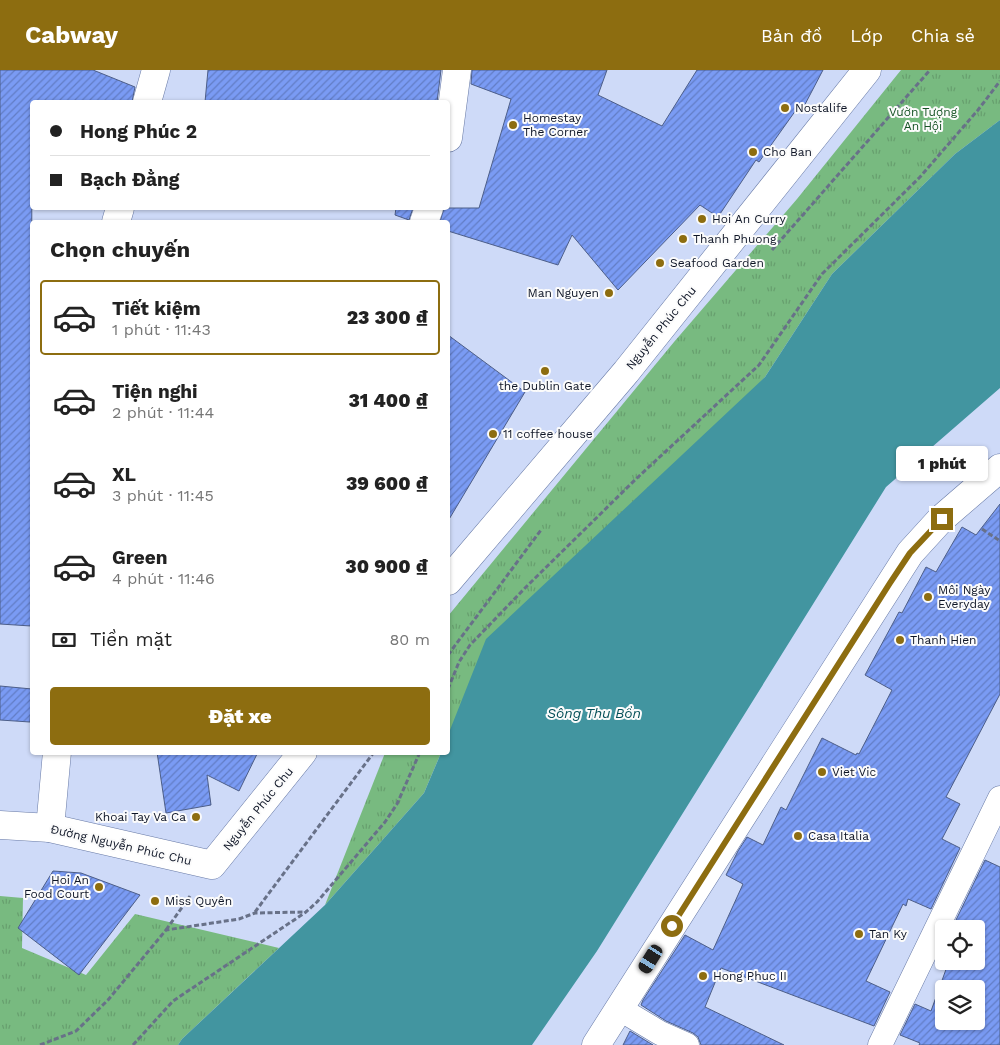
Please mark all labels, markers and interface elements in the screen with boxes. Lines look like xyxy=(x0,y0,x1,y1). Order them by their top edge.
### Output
text: Cabway xyxy=(25,21,118,49)
text: Bản đồ xyxy=(761,25,822,46)
text: Lớp xyxy=(850,25,883,46)
text: Chia sẻ xyxy=(911,25,975,46)
place label: Nostalife xyxy=(795,101,847,115)
marker: Nostalife xyxy=(779,102,791,114)
park label: Vườn Tượng An Hội xyxy=(889,105,958,133)
place label: Homestay The Corner xyxy=(523,111,588,139)
marker: Homestay The Corner xyxy=(507,119,519,131)
text: Hong Phúc 2 xyxy=(80,120,197,143)
place label: Cho Ban xyxy=(763,145,812,159)
marker: Cho Ban xyxy=(747,146,759,158)
text: Bạch Đằng xyxy=(80,168,179,191)
place label: Hoi An Curry xyxy=(712,212,787,226)
marker: Hoi An Curry xyxy=(696,213,708,225)
place label: Thanh Phuong xyxy=(693,232,777,246)
marker: Thanh Phuong xyxy=(677,233,689,245)
text: Chọn chuyến xyxy=(50,237,190,262)
place label: Seafood Garden xyxy=(670,256,764,270)
marker: Seafood Garden xyxy=(654,257,666,269)
street label: Nguyễn Phúc Chu xyxy=(623,284,699,372)
place label: Man Nguyen xyxy=(528,286,599,300)
marker: Man Nguyen xyxy=(603,287,615,299)
icon: car xyxy=(52,295,97,340)
text: Tiết kiệm xyxy=(112,297,201,320)
text: 23 300 ₫ xyxy=(347,306,428,329)
text: 1 phút · 11:43 xyxy=(112,320,211,339)
marker: the Dublin Gate xyxy=(539,365,551,377)
icon: car xyxy=(52,378,97,423)
place label: the Dublin Gate xyxy=(499,379,591,393)
text: Tiện nghi xyxy=(112,380,198,403)
text: 31 400 ₫ xyxy=(348,389,428,412)
text: 2 phút · 11:44 xyxy=(112,403,214,422)
place label: 11 coffee house xyxy=(503,427,593,441)
marker: 11 coffee house xyxy=(487,428,499,440)
callout: 1 phút xyxy=(896,446,988,482)
text: 1 phút xyxy=(918,454,966,473)
icon: car xyxy=(52,461,97,506)
text: XL xyxy=(112,463,136,486)
text: 39 600 ₫ xyxy=(346,472,428,495)
text: 3 phút · 11:45 xyxy=(112,486,214,505)
route end xyxy=(931,508,953,530)
icon: car xyxy=(52,544,97,589)
text: Green xyxy=(112,546,168,569)
text: 30 900 ₫ xyxy=(345,555,428,578)
text: 4 phút · 11:46 xyxy=(112,569,215,588)
place label: Môi Ngày Everyday xyxy=(938,583,991,611)
marker: Môi Ngày Everyday xyxy=(922,591,934,603)
icon: cash xyxy=(50,626,78,654)
text: Tiền mặt xyxy=(90,628,172,651)
text: 80 m xyxy=(389,630,430,649)
place label: Thanh Hien xyxy=(910,633,977,647)
marker: Thanh Hien xyxy=(894,634,906,646)
button: Đặt xe xyxy=(50,687,430,745)
water label: Sông Thu Bồn xyxy=(547,705,641,721)
street label: Nguyễn Phúc Chu xyxy=(220,765,296,853)
place label: Viet Vic xyxy=(832,765,876,779)
marker: Viet Vic xyxy=(816,766,828,778)
place label: Khoai Tay Va Ca xyxy=(95,810,186,824)
marker: Khoai Tay Va Ca xyxy=(190,811,202,823)
street label: Đường Nguyễn Phúc Chu xyxy=(49,822,193,868)
place label: Casa Italia xyxy=(808,829,869,843)
marker: Casa Italia xyxy=(792,830,804,842)
place label: Hoi An Food Court xyxy=(24,873,89,901)
marker: Hoi An Food Court xyxy=(93,881,105,893)
place label: Miss Quyên xyxy=(165,894,232,908)
marker: Miss Quyên xyxy=(149,895,161,907)
route start xyxy=(661,915,683,937)
map controls xyxy=(935,920,985,1030)
button: locate xyxy=(935,920,985,970)
place label: Tan Ky xyxy=(869,927,908,941)
marker: Tan Ky xyxy=(853,928,865,940)
car xyxy=(636,942,665,976)
place label: Hong Phuc II xyxy=(713,969,787,983)
marker: Hong Phuc II xyxy=(697,970,709,982)
button: layers xyxy=(935,980,985,1030)

